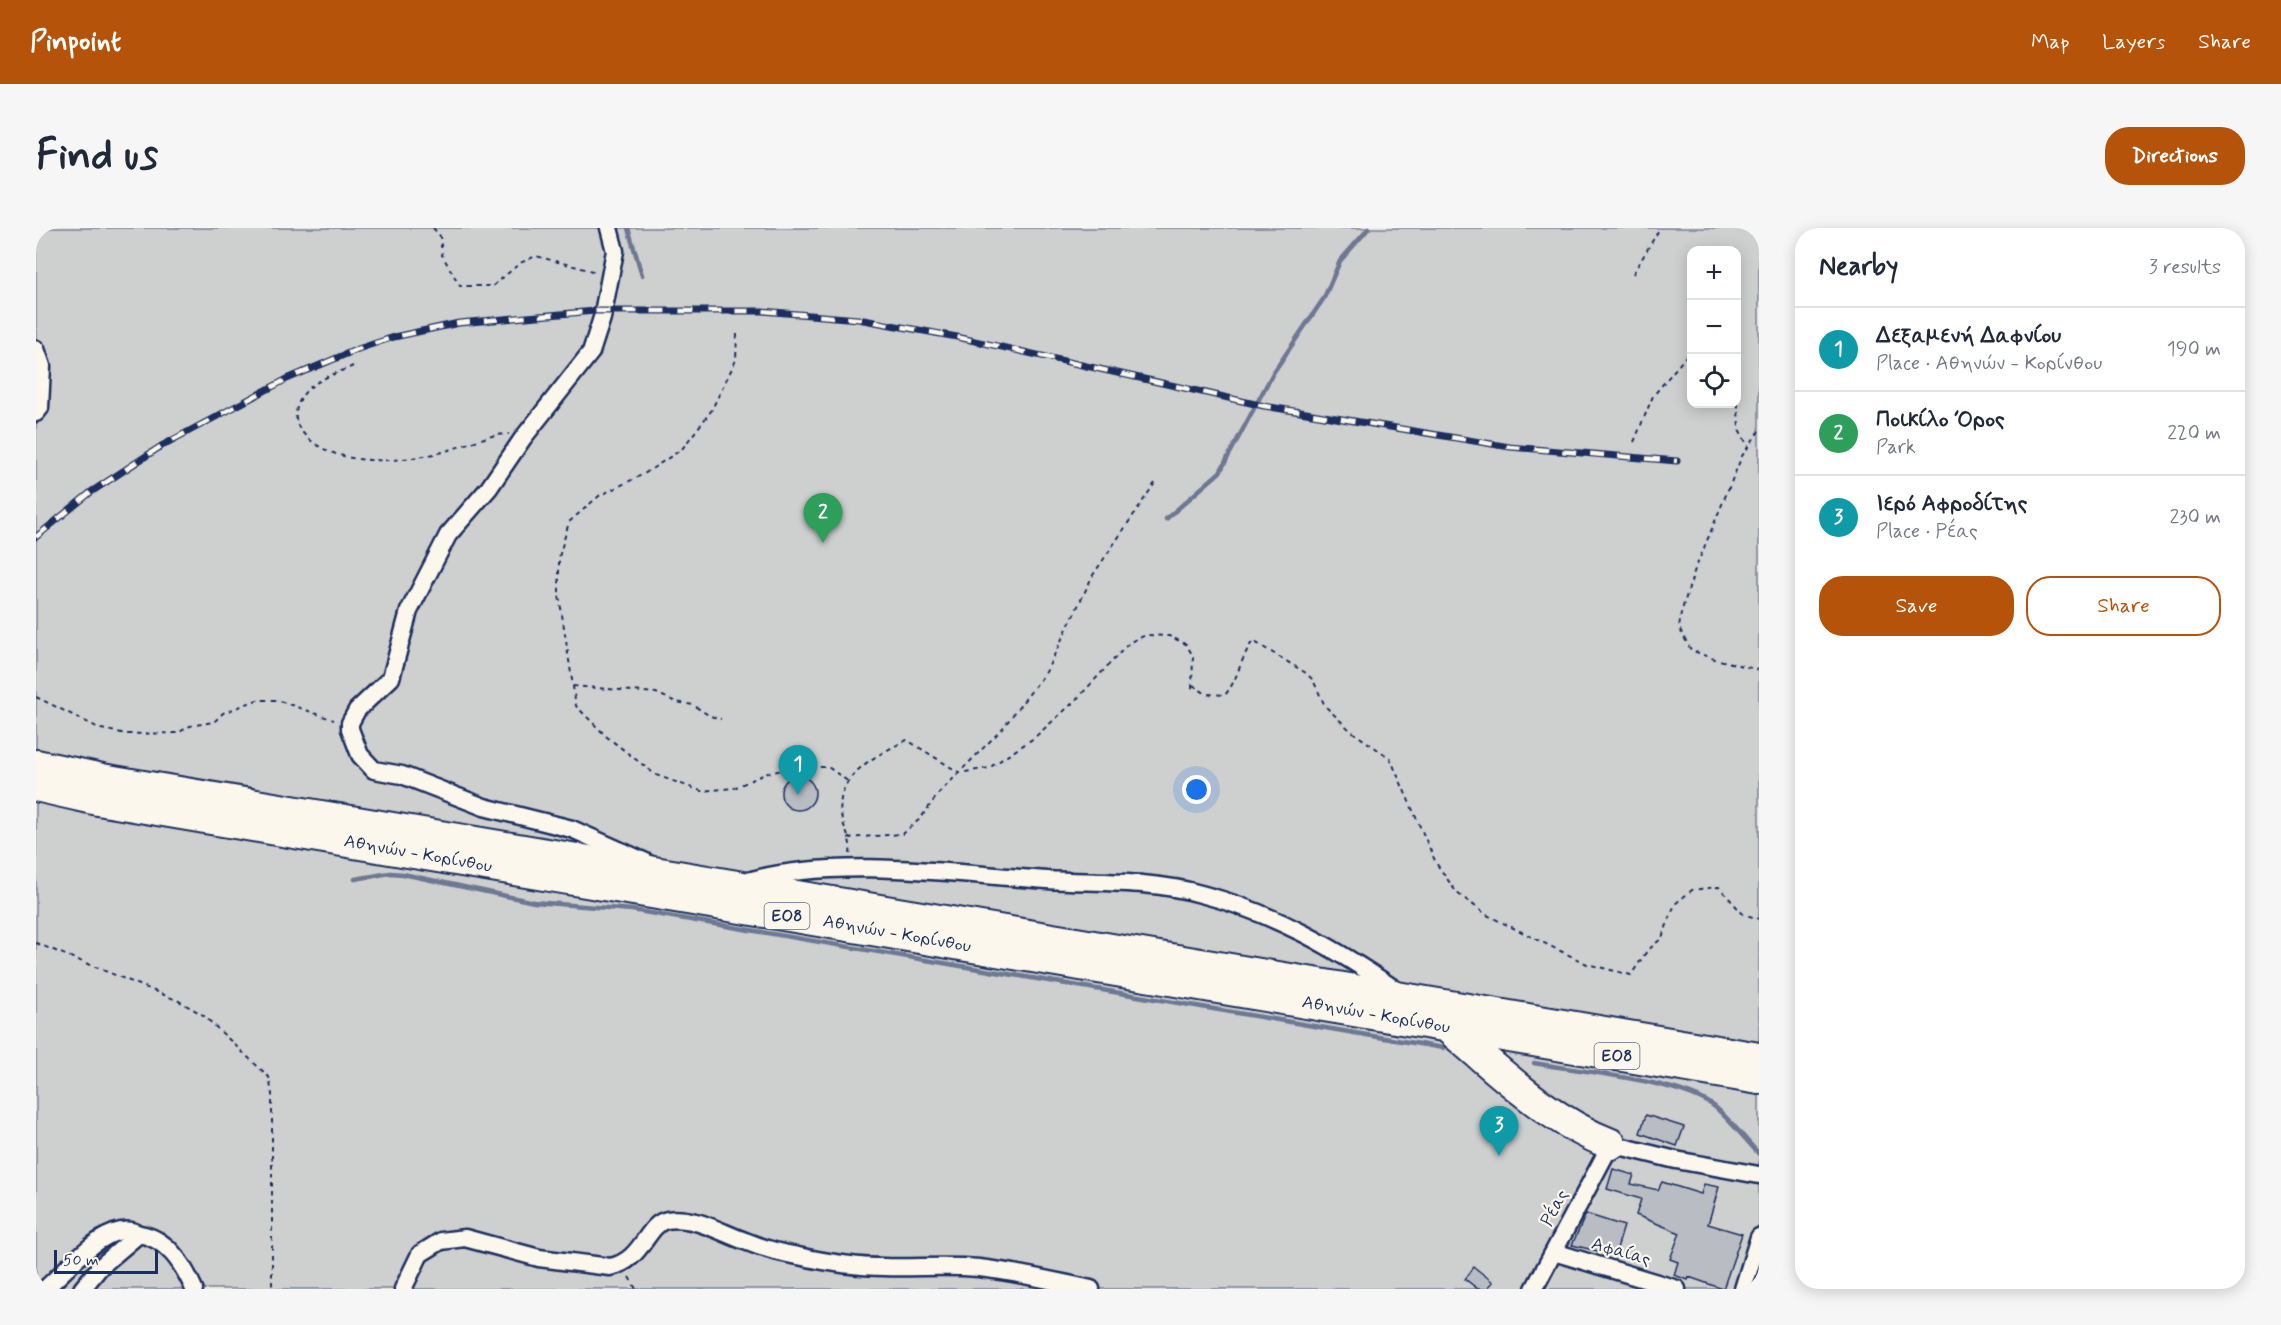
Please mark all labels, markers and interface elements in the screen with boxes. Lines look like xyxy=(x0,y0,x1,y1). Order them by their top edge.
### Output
text: Pinpoint xyxy=(30,24,121,61)
text: Map xyxy=(2031,28,2069,56)
text: Layers xyxy=(2102,28,2165,56)
text: Share xyxy=(2198,28,2251,56)
button: Directions xyxy=(2105,127,2245,185)
text: Find us xyxy=(36,129,158,184)
map controls xyxy=(1687,246,1741,408)
button: + xyxy=(1687,246,1741,300)
text: Nearby xyxy=(1819,250,1898,284)
text: 3 results xyxy=(2149,254,2221,281)
button: − xyxy=(1687,300,1741,354)
text: Δεξαμενή Δαφνίου xyxy=(1876,322,2061,350)
text: 1 xyxy=(1834,336,1843,363)
text: 190 m xyxy=(2167,336,2221,363)
text: Place · Αθηνών - Κορίνθου xyxy=(1876,350,2102,377)
button: locate xyxy=(1687,354,1741,408)
text: Ποικίλο Όρος xyxy=(1876,406,2005,434)
text: 2 xyxy=(1834,420,1843,447)
text: 220 m xyxy=(2167,420,2221,447)
text: Park xyxy=(1876,434,1916,461)
text: Ιερό Αφροδίτης xyxy=(1876,490,2027,518)
pin: 2 xyxy=(804,494,842,543)
text: 3 xyxy=(1834,504,1843,531)
text: 230 m xyxy=(2169,504,2221,531)
text: Place · Ρέας xyxy=(1876,518,1978,545)
button: Save xyxy=(1819,576,2014,636)
button: Share xyxy=(2026,576,2221,636)
pin: 1 xyxy=(778,746,818,795)
your location xyxy=(1182,775,1211,804)
street label: Αθηνών - Κορίνθου xyxy=(342,829,494,879)
road number: ΕΟ8 xyxy=(764,903,810,929)
street label: Αθηνών - Κορίνθου xyxy=(821,909,973,959)
street label: Αθηνών - Κορίνθου xyxy=(1300,990,1452,1040)
road number: ΕΟ8 xyxy=(1594,1043,1640,1069)
pin: 3 xyxy=(1480,1106,1518,1156)
street label: Ρέας xyxy=(1535,1185,1575,1231)
street label: Αφαίας xyxy=(1588,1232,1654,1272)
scale bar xyxy=(54,1247,158,1274)
text: 50 m xyxy=(63,1250,99,1271)

